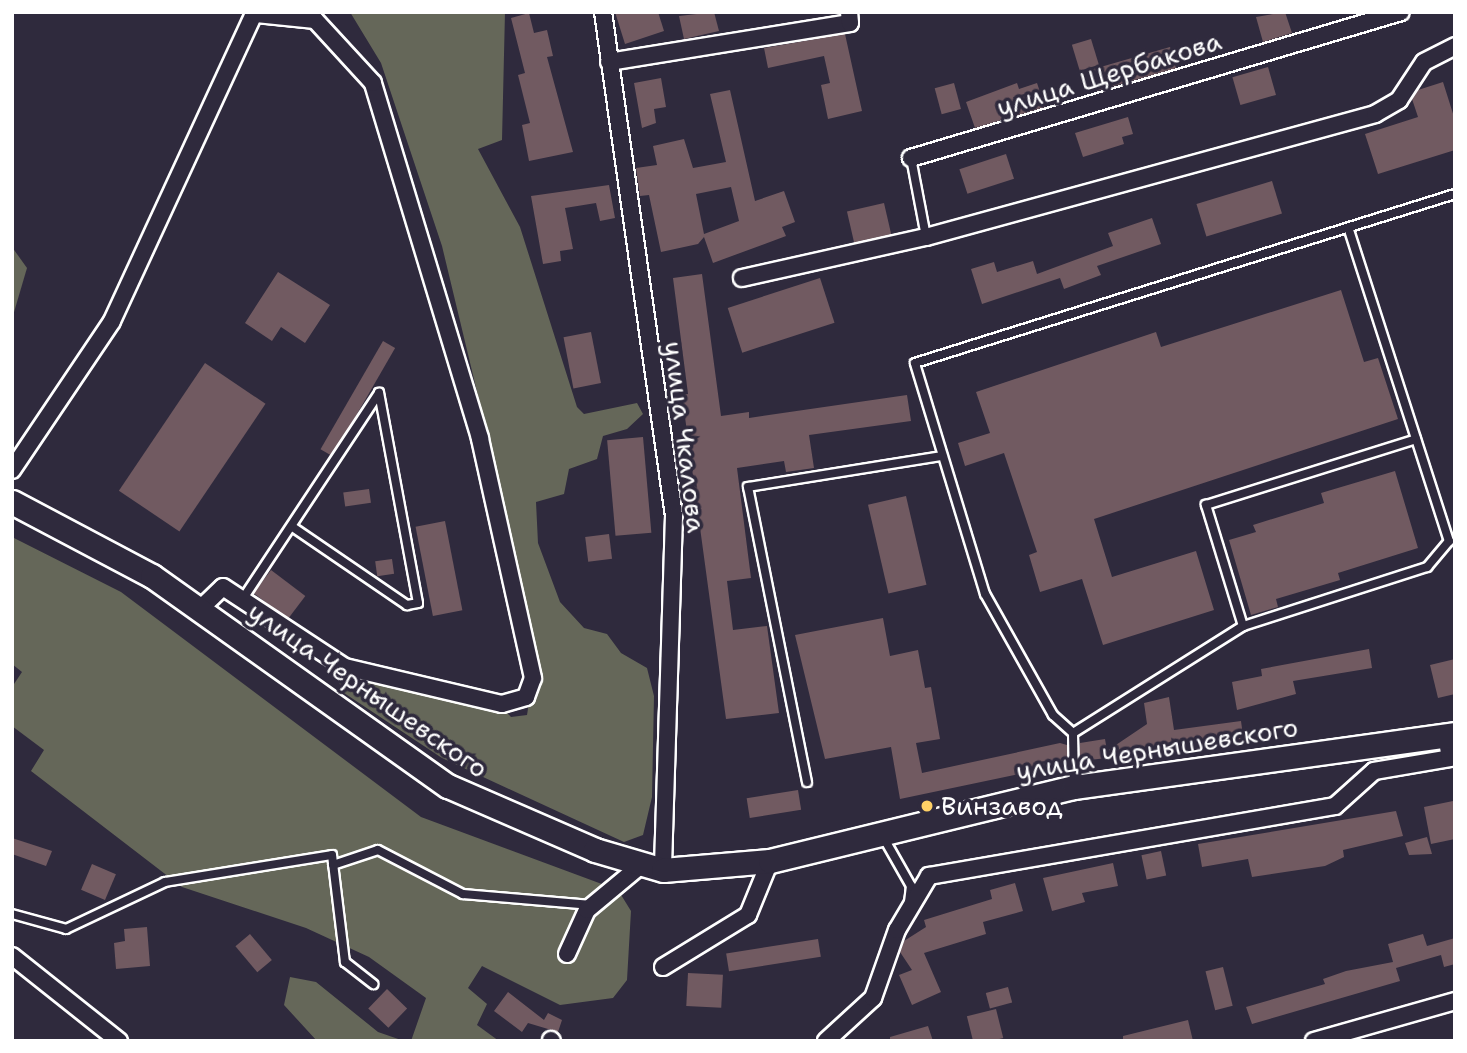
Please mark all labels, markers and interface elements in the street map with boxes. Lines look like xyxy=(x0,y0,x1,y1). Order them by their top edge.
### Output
street label: улица Щербакова xyxy=(993,25,1225,123)
street label: улица Чкалова xyxy=(658,339,712,535)
street label: улица Чернышевского xyxy=(242,595,494,785)
street label: улица Чернышевского xyxy=(1014,711,1300,787)
place label: Винзавод xyxy=(941,790,1063,822)
marker: Винзавод xyxy=(919,798,935,814)

